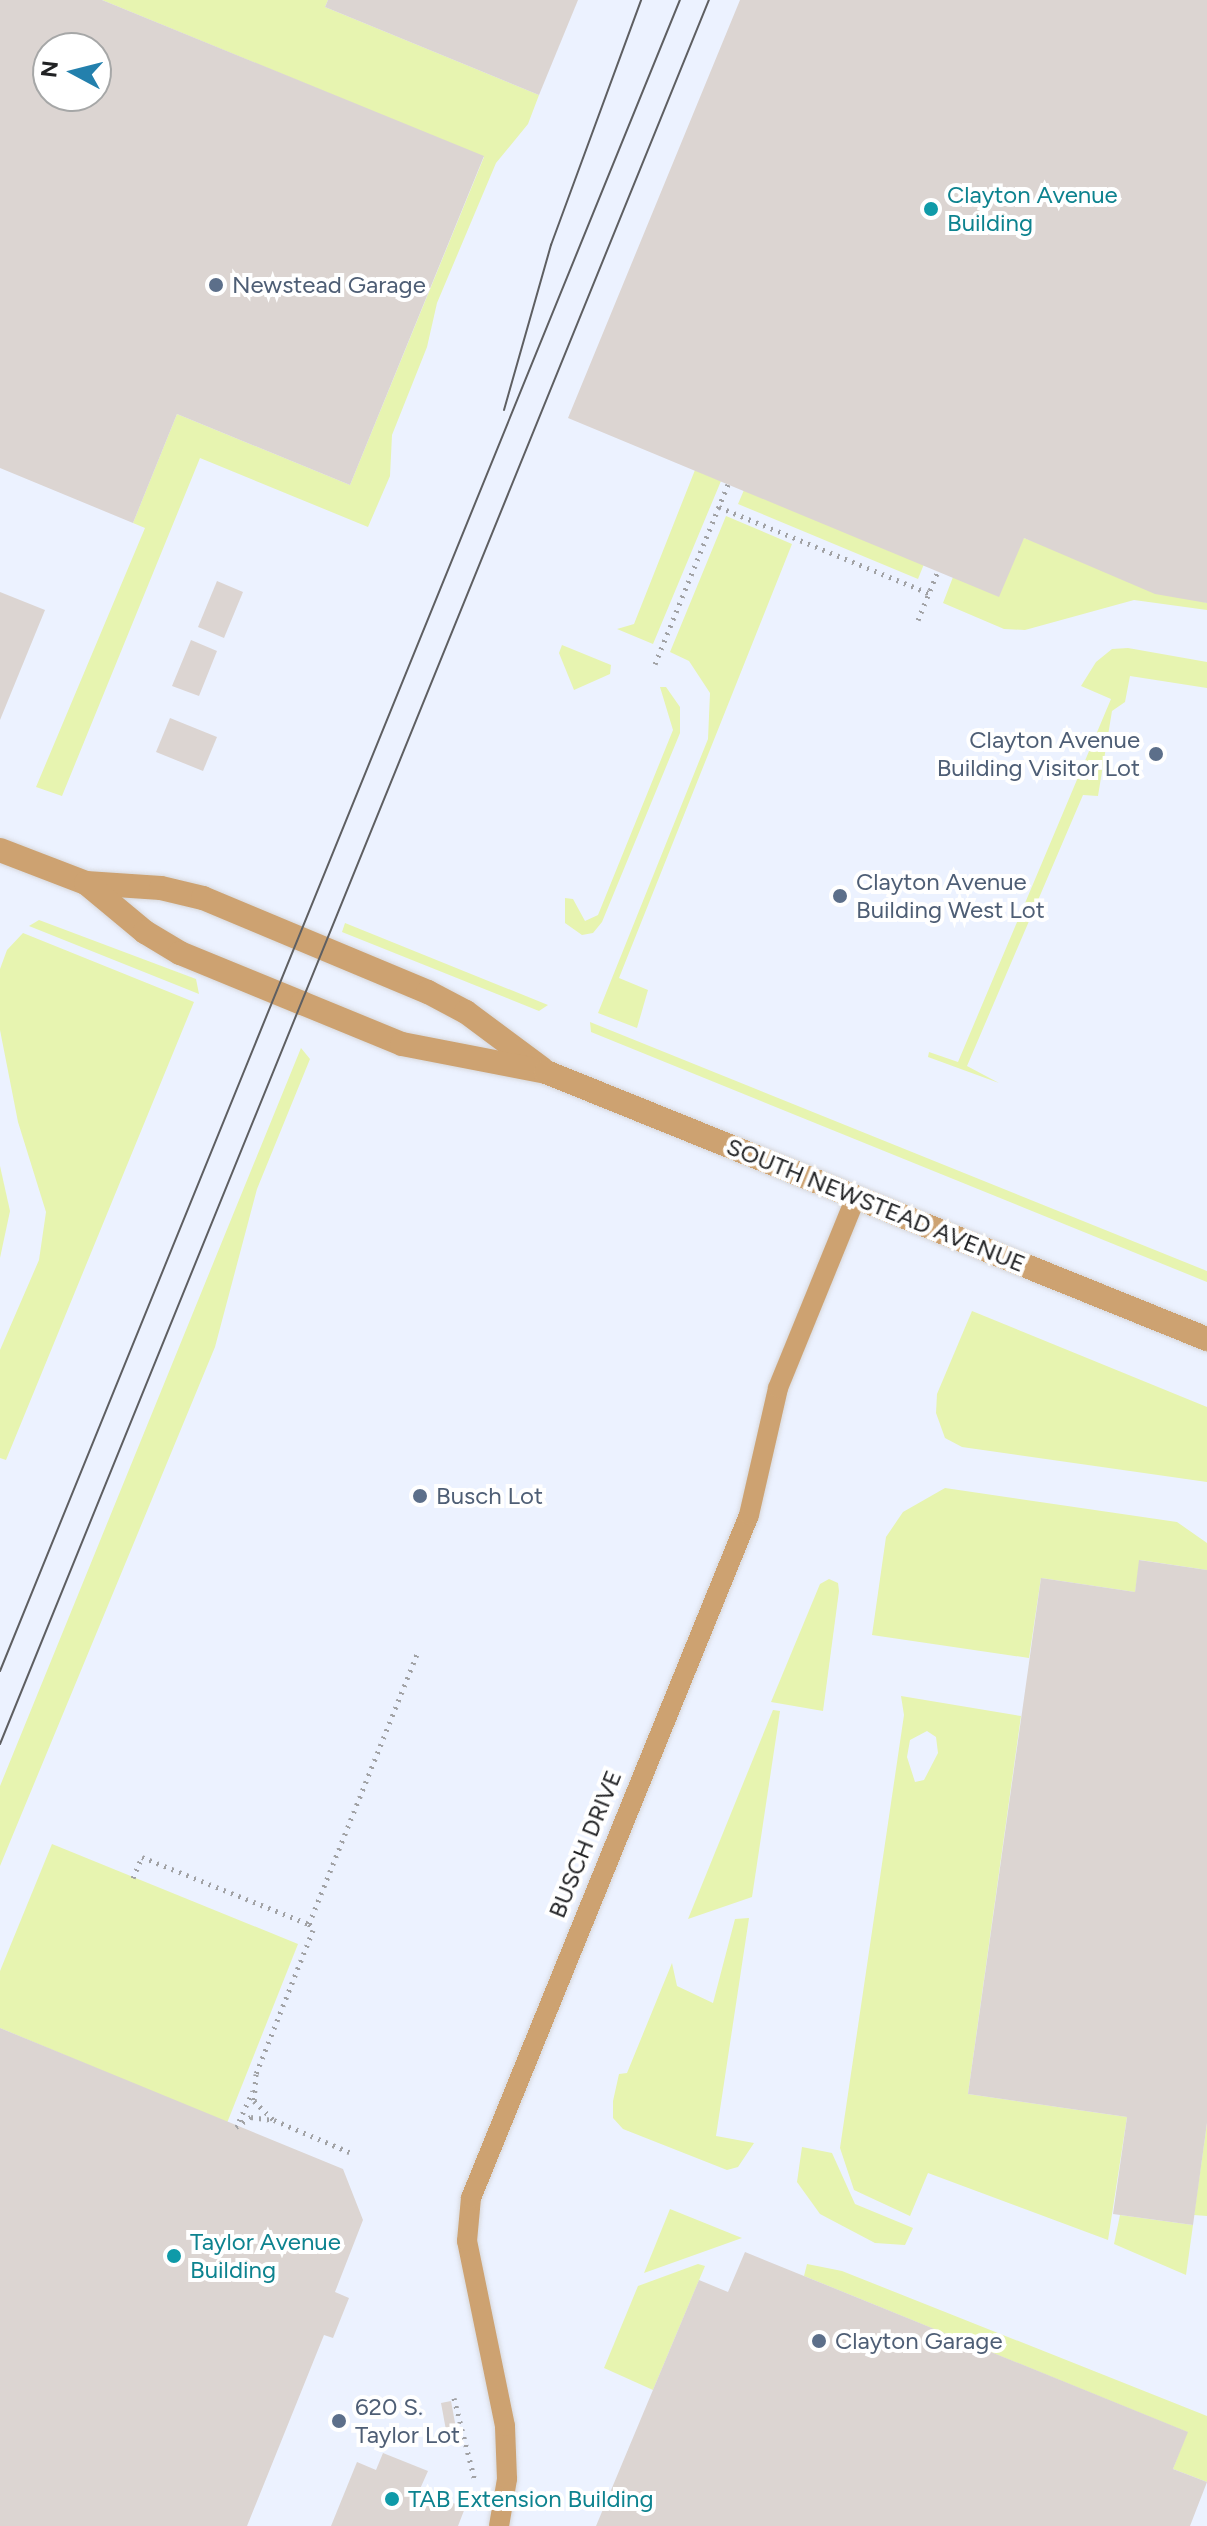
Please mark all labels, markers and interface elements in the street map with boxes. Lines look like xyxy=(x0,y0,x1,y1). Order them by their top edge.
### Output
north arrow xyxy=(32,32,112,112)
text: N xyxy=(35,59,64,79)
place label: Clayton Avenue Building xyxy=(947,181,1118,237)
marker: Clayton Avenue Building xyxy=(922,200,940,218)
place label: Newstead Garage xyxy=(232,271,426,299)
marker: Newstead Garage xyxy=(207,276,225,294)
place label: Clayton Avenue Building Visitor Lot xyxy=(937,726,1140,782)
marker: Clayton Avenue Building Visitor Lot xyxy=(1147,745,1165,763)
place label: Clayton Avenue Building West Lot xyxy=(856,868,1045,924)
marker: Clayton Avenue Building West Lot xyxy=(831,887,849,905)
street label: SOUTH NEWSTEAD AVENUE xyxy=(722,1132,1030,1278)
place label: Busch Lot xyxy=(436,1482,543,1510)
marker: Busch Lot xyxy=(411,1487,429,1505)
street label: BUSCH DRIVE xyxy=(542,1766,628,1922)
place label: Taylor Avenue Building xyxy=(190,2228,341,2284)
marker: Taylor Avenue Building xyxy=(165,2247,183,2265)
place label: Clayton Garage xyxy=(835,2327,1003,2355)
marker: Clayton Garage xyxy=(810,2332,828,2350)
place label: 620 S. Taylor Lot xyxy=(355,2393,460,2449)
marker: 620 S. Taylor Lot xyxy=(330,2412,348,2430)
place label: TAB Extension Building xyxy=(408,2485,654,2513)
marker: TAB Extension Building xyxy=(383,2490,401,2508)

